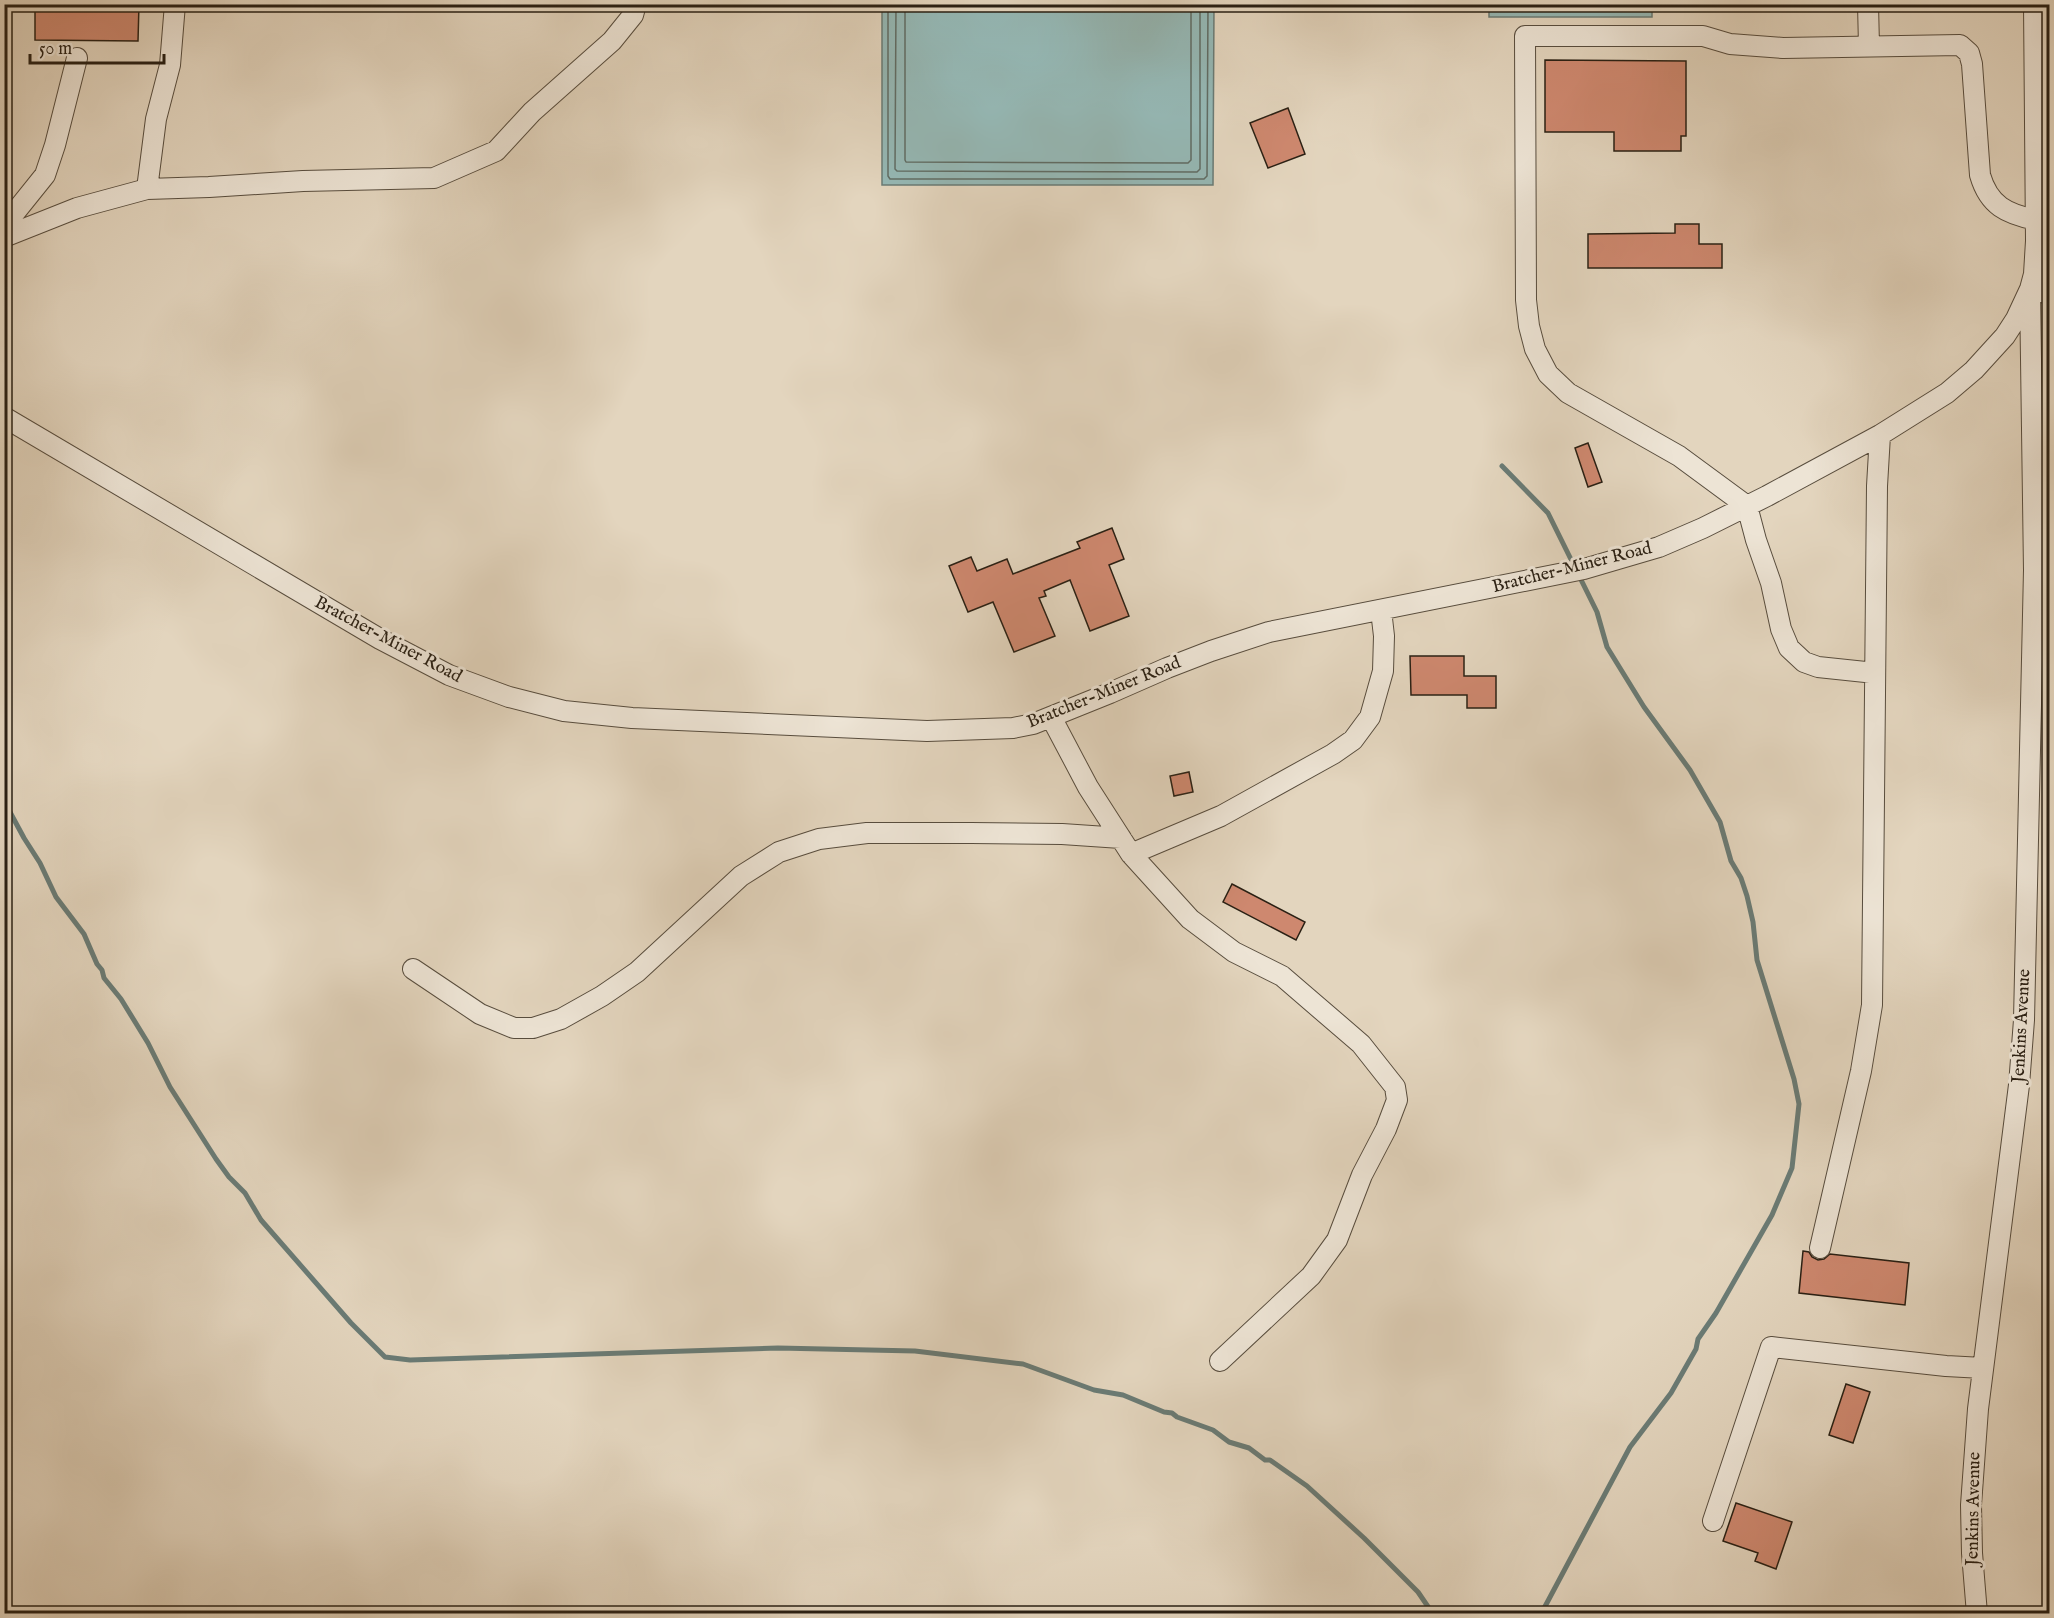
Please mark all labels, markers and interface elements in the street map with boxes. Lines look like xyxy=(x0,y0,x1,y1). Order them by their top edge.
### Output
scale bar xyxy=(30,27,164,65)
text: 50 m xyxy=(39,38,72,61)
street label: Bratcher-Miner Road xyxy=(1490,537,1655,599)
street label: Bratcher-Miner Road xyxy=(310,591,466,689)
street label: Bratcher-Miner Road xyxy=(1024,652,1185,734)
street label: Jenkins Avenue xyxy=(2007,968,2036,1086)
street label: Jenkins Avenue xyxy=(1961,1452,1986,1568)

